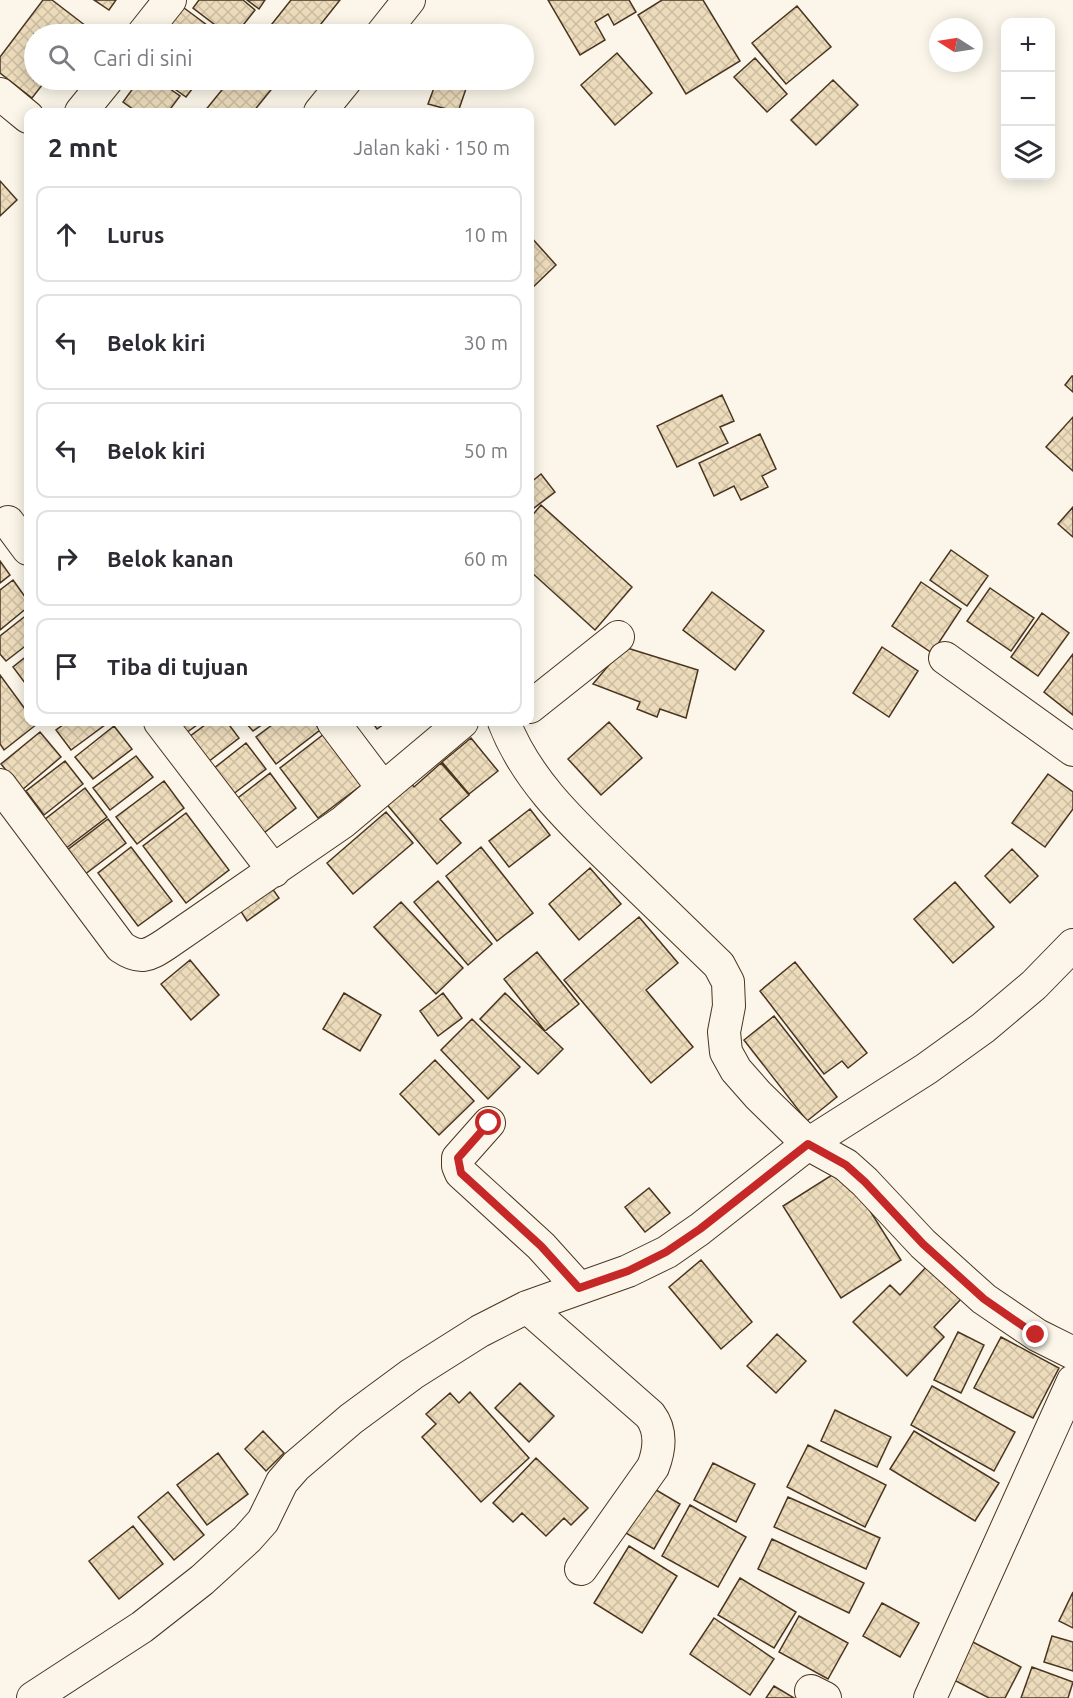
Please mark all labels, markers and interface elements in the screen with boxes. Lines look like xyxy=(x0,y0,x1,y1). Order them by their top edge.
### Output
north arrow xyxy=(929,18,983,72)
map controls xyxy=(1001,18,1055,180)
button: + xyxy=(1001,18,1055,72)
search box xyxy=(24,24,534,90)
icon: search xyxy=(45,41,78,74)
text: Cari di sini xyxy=(93,45,193,70)
button: − xyxy=(1001,72,1055,126)
button: layers xyxy=(1001,126,1055,180)
text: 2 mnt xyxy=(48,133,118,162)
text: Jalan kaki · 150 m xyxy=(353,136,510,159)
icon: ahead xyxy=(50,218,83,251)
text: Lurus xyxy=(107,222,164,247)
text: 10 m xyxy=(464,223,508,246)
icon: left xyxy=(50,326,83,359)
text: Belok kiri xyxy=(107,330,205,355)
text: 30 m xyxy=(464,331,508,354)
icon: left xyxy=(50,434,83,467)
text: Belok kiri xyxy=(107,438,205,463)
text: 50 m xyxy=(464,439,508,462)
icon: right xyxy=(50,542,83,575)
text: Belok kanan xyxy=(107,546,234,571)
text: 60 m xyxy=(464,547,508,570)
icon: arrive xyxy=(50,650,83,683)
text: Tiba di tujuan xyxy=(107,654,248,679)
route start xyxy=(475,1109,501,1135)
route end xyxy=(1022,1321,1048,1347)

